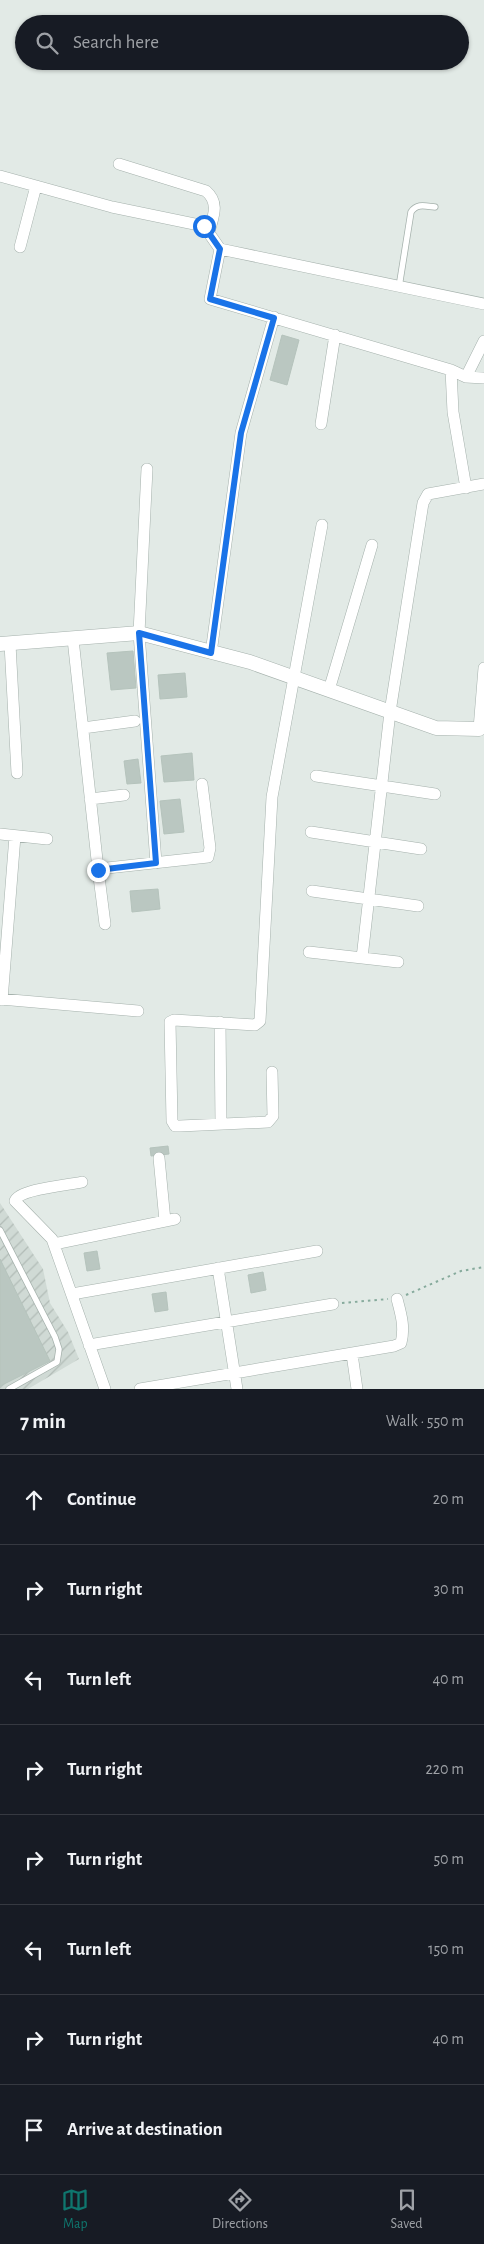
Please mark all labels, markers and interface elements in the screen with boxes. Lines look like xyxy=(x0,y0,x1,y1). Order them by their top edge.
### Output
search box xyxy=(15,15,469,70)
icon: search xyxy=(33,29,61,57)
text: Search here xyxy=(73,33,159,52)
route start xyxy=(193,215,216,238)
route end xyxy=(87,859,110,882)
text: 7 min xyxy=(20,1411,66,1432)
text: Walk · 550 m xyxy=(386,1413,464,1429)
icon: ahead xyxy=(20,1486,48,1514)
text: Continue xyxy=(67,1490,136,1509)
text: 20 m xyxy=(433,1491,464,1507)
icon: right xyxy=(20,1576,48,1604)
text: Turn right xyxy=(67,1580,142,1599)
text: 30 m xyxy=(434,1581,464,1597)
icon: left xyxy=(20,1666,48,1694)
text: Turn left xyxy=(67,1670,131,1689)
text: 40 m xyxy=(432,1671,464,1687)
icon: right xyxy=(20,1756,48,1784)
text: Turn right xyxy=(67,1760,142,1779)
text: 220 m xyxy=(426,1761,464,1777)
icon: right xyxy=(20,1846,48,1874)
text: Turn right xyxy=(67,1850,142,1869)
text: 50 m xyxy=(433,1851,464,1867)
icon: left xyxy=(20,1936,48,1964)
text: Turn left xyxy=(67,1940,131,1959)
text: 150 m xyxy=(428,1941,464,1957)
icon: right xyxy=(20,2026,48,2054)
text: Turn right xyxy=(67,2030,142,2049)
text: 40 m xyxy=(432,2031,464,2047)
icon: arrive xyxy=(20,2116,48,2144)
text: Arrive at destination xyxy=(67,2120,223,2139)
tab: Map xyxy=(61,2186,89,2233)
tab: Directions xyxy=(212,2186,268,2233)
tab: Saved xyxy=(391,2186,423,2233)

